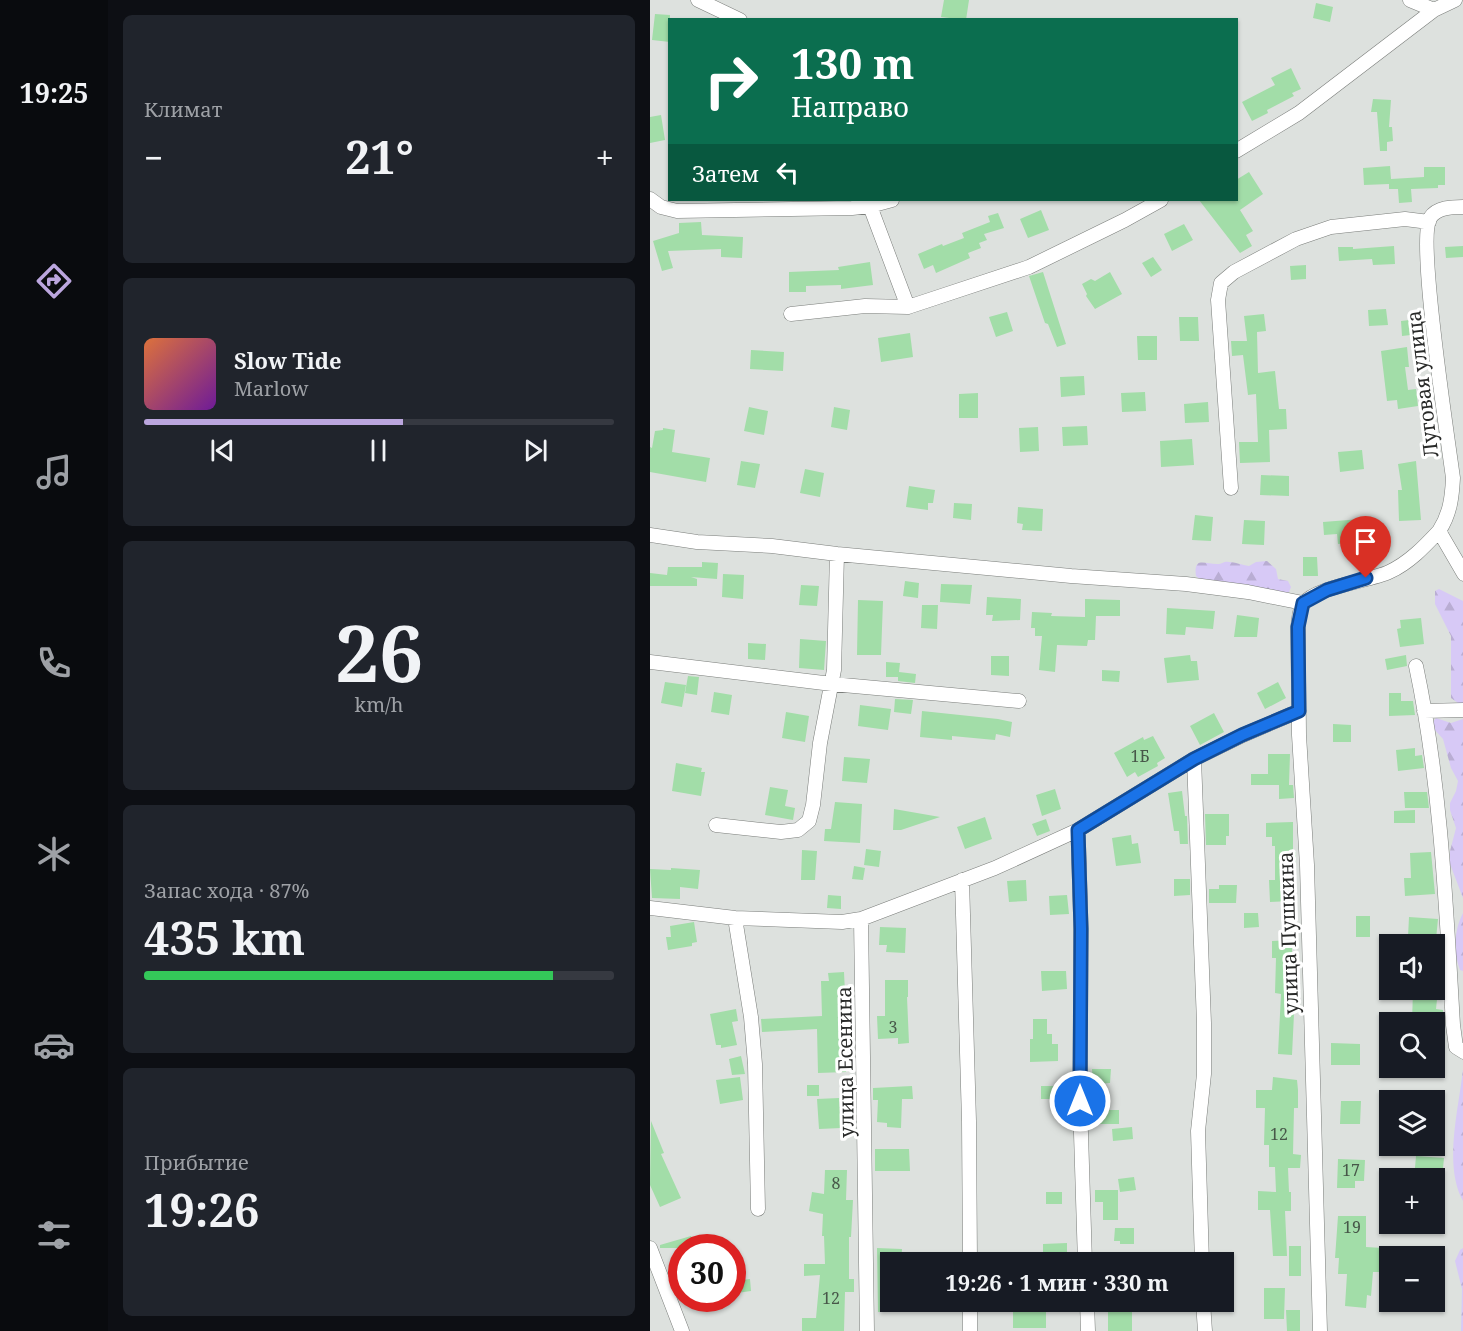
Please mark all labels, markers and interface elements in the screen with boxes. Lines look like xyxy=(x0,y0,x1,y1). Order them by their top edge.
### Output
text: 130 m xyxy=(791,34,915,91)
icon: right xyxy=(692,42,770,120)
text: 19:25 xyxy=(19,74,89,111)
text: Направо xyxy=(791,88,909,125)
text: Климат xyxy=(144,96,222,123)
text: 21° xyxy=(345,126,414,187)
text: − xyxy=(144,135,163,180)
text: + xyxy=(596,135,614,180)
icon: left xyxy=(771,156,804,189)
text: Затем xyxy=(692,158,759,188)
icon: directions xyxy=(33,260,75,302)
street label: Луговая улица xyxy=(1400,309,1444,459)
text: Slow Tide xyxy=(234,345,342,375)
text: Marlow xyxy=(234,375,308,402)
icon: previous xyxy=(206,434,239,467)
icon: pause xyxy=(362,434,395,467)
icon: next xyxy=(519,434,552,467)
icon: music xyxy=(33,451,75,493)
pin xyxy=(1340,516,1391,578)
icon: arrive xyxy=(1349,525,1382,558)
text: 26 xyxy=(335,599,423,705)
icon: phone xyxy=(33,642,75,684)
text: km/h xyxy=(354,691,404,718)
house number: 1Б xyxy=(1130,745,1150,767)
icon: climate xyxy=(33,833,75,875)
street label: улица Пушкина xyxy=(1272,851,1304,1015)
text: Запас хода · 87% xyxy=(144,877,309,904)
text: 435 km xyxy=(144,907,305,968)
map controls xyxy=(1379,934,1445,1312)
button: sound xyxy=(1379,934,1445,1000)
street label: улица Есенина xyxy=(830,986,860,1138)
button: search xyxy=(1379,1012,1445,1078)
house number: 3 xyxy=(889,1016,898,1038)
icon: car xyxy=(33,1024,75,1066)
position arrow xyxy=(1048,1069,1112,1133)
button: layers xyxy=(1379,1090,1445,1156)
house number: 12 xyxy=(1270,1123,1288,1145)
text: Прибытие xyxy=(144,1149,249,1176)
house number: 17 xyxy=(1342,1159,1360,1181)
button: + xyxy=(1379,1168,1445,1234)
house number: 8 xyxy=(832,1172,841,1194)
text: 19:26 xyxy=(144,1179,259,1240)
icon: filters xyxy=(33,1214,75,1256)
house number: 19 xyxy=(1343,1216,1361,1238)
speed limit sign: 30 xyxy=(668,1234,746,1312)
button: − xyxy=(1379,1246,1445,1312)
text: 19:26 · 1 мин · 330 m xyxy=(945,1267,1169,1297)
house number: 12 xyxy=(822,1287,840,1309)

